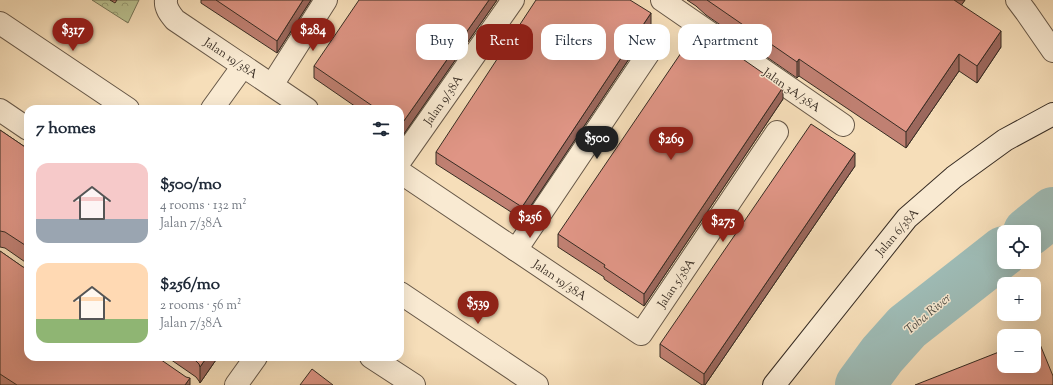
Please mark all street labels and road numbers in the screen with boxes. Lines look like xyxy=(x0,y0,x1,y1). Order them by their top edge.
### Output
street label: Jalan 19/38A xyxy=(199,33,261,84)
street label: Jalan 3A/38A xyxy=(758,64,824,117)
street label: Jalan 9/38A xyxy=(419,71,468,130)
street label: Jalan 6/38A xyxy=(871,205,924,261)
street label: Jalan 19/38A xyxy=(528,255,590,306)
street label: Jalan 5/38A xyxy=(653,255,700,313)

